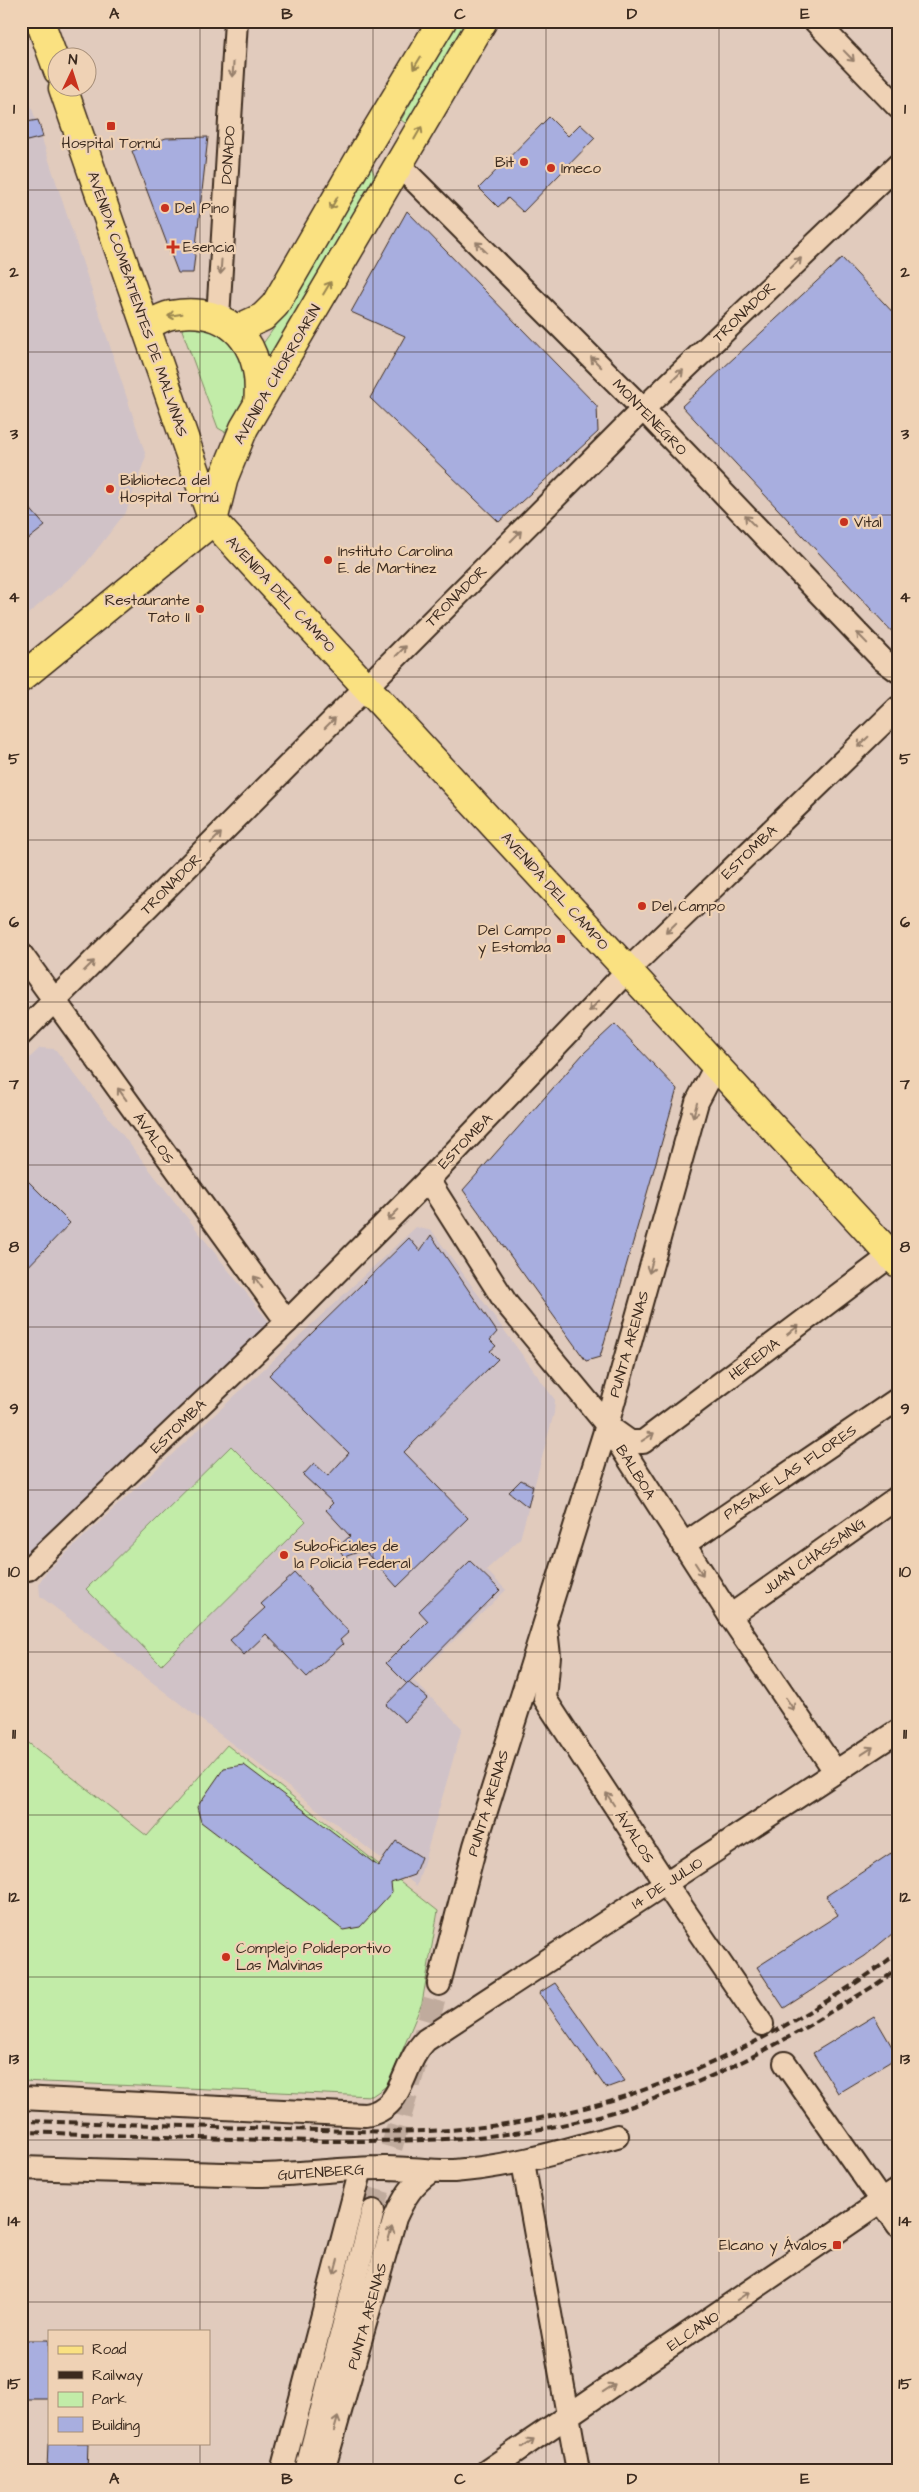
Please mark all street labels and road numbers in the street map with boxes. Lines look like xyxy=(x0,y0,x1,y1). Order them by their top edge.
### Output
street label: DONADO xyxy=(216,125,241,185)
street label: AVENIDA COMBATIENTES DE MALVINAS xyxy=(82,169,193,440)
street label: TRONADOR xyxy=(708,277,780,348)
street label: AVENIDA CHORROARÍN xyxy=(229,301,326,448)
street label: MONTENEGRO xyxy=(608,374,692,460)
street label: AVENIDA DEL CAMPO xyxy=(221,532,340,657)
street label: TRONADOR xyxy=(421,561,492,632)
street label: ESTOMBA xyxy=(717,820,782,884)
street label: AVENIDA DEL CAMPO xyxy=(496,828,613,955)
street label: TRONADOR xyxy=(136,849,207,920)
street label: ÁVALOS xyxy=(128,1108,180,1168)
street label: ESTOMBA xyxy=(433,1108,498,1174)
street label: PUNTA ARENAS xyxy=(604,1288,655,1400)
street label: HEREDIA xyxy=(724,1333,785,1386)
street label: ESTOMBA xyxy=(146,1394,211,1458)
street label: PASAJE LAS FLORES xyxy=(719,1420,861,1525)
street label: BALBOA xyxy=(611,1441,661,1504)
street label: JUAN CHASSAING xyxy=(758,1513,871,1600)
street label: PUNTA ARENAS xyxy=(462,1747,515,1859)
street label: ÁVALOS xyxy=(610,1807,660,1868)
street label: 14 DE JULIO xyxy=(627,1852,707,1915)
street label: GUTENBERG xyxy=(277,2159,366,2186)
street label: PUNTA ARENAS xyxy=(342,2260,393,2372)
street label: ELCANO xyxy=(663,2306,724,2357)

